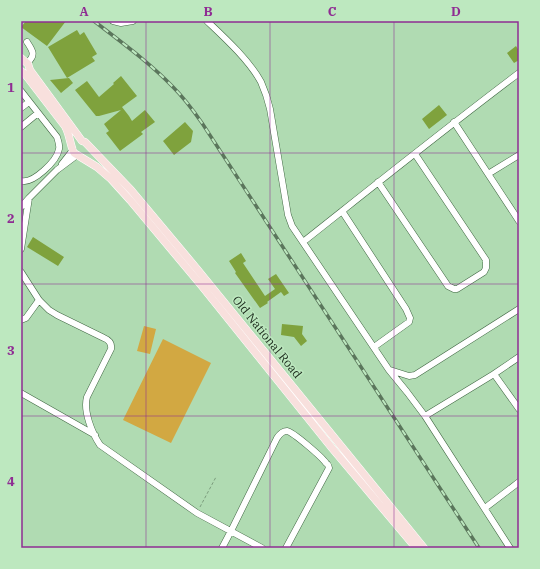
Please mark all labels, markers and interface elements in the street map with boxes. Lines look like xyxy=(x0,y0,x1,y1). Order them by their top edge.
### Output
text: A xyxy=(79,3,89,20)
text: B xyxy=(203,3,213,20)
text: C xyxy=(328,3,337,20)
text: D xyxy=(451,3,461,20)
text: 1 xyxy=(7,79,15,96)
text: 2 xyxy=(7,210,15,227)
street label: Old National Road xyxy=(229,292,305,381)
text: 3 xyxy=(7,342,15,359)
text: 4 xyxy=(7,473,15,490)

